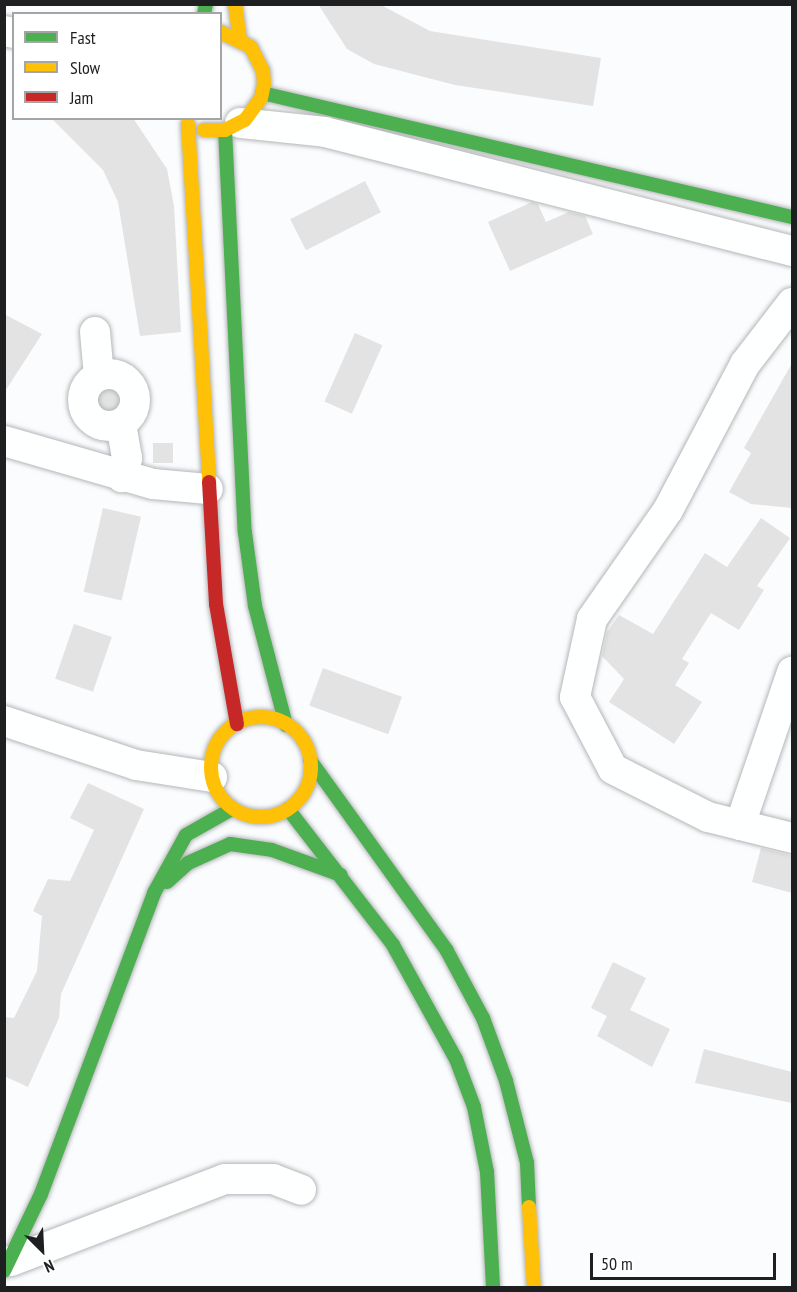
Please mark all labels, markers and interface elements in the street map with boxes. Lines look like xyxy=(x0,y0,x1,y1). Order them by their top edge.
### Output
legend xyxy=(12,12,222,120)
text: Fast xyxy=(70,26,96,49)
text: Slow xyxy=(70,56,100,79)
text: Jam xyxy=(70,86,93,109)
north arrow xyxy=(12,1220,72,1280)
scale bar xyxy=(593,1241,779,1279)
text: 50 m xyxy=(601,1252,633,1275)
text: N xyxy=(41,1256,57,1277)

